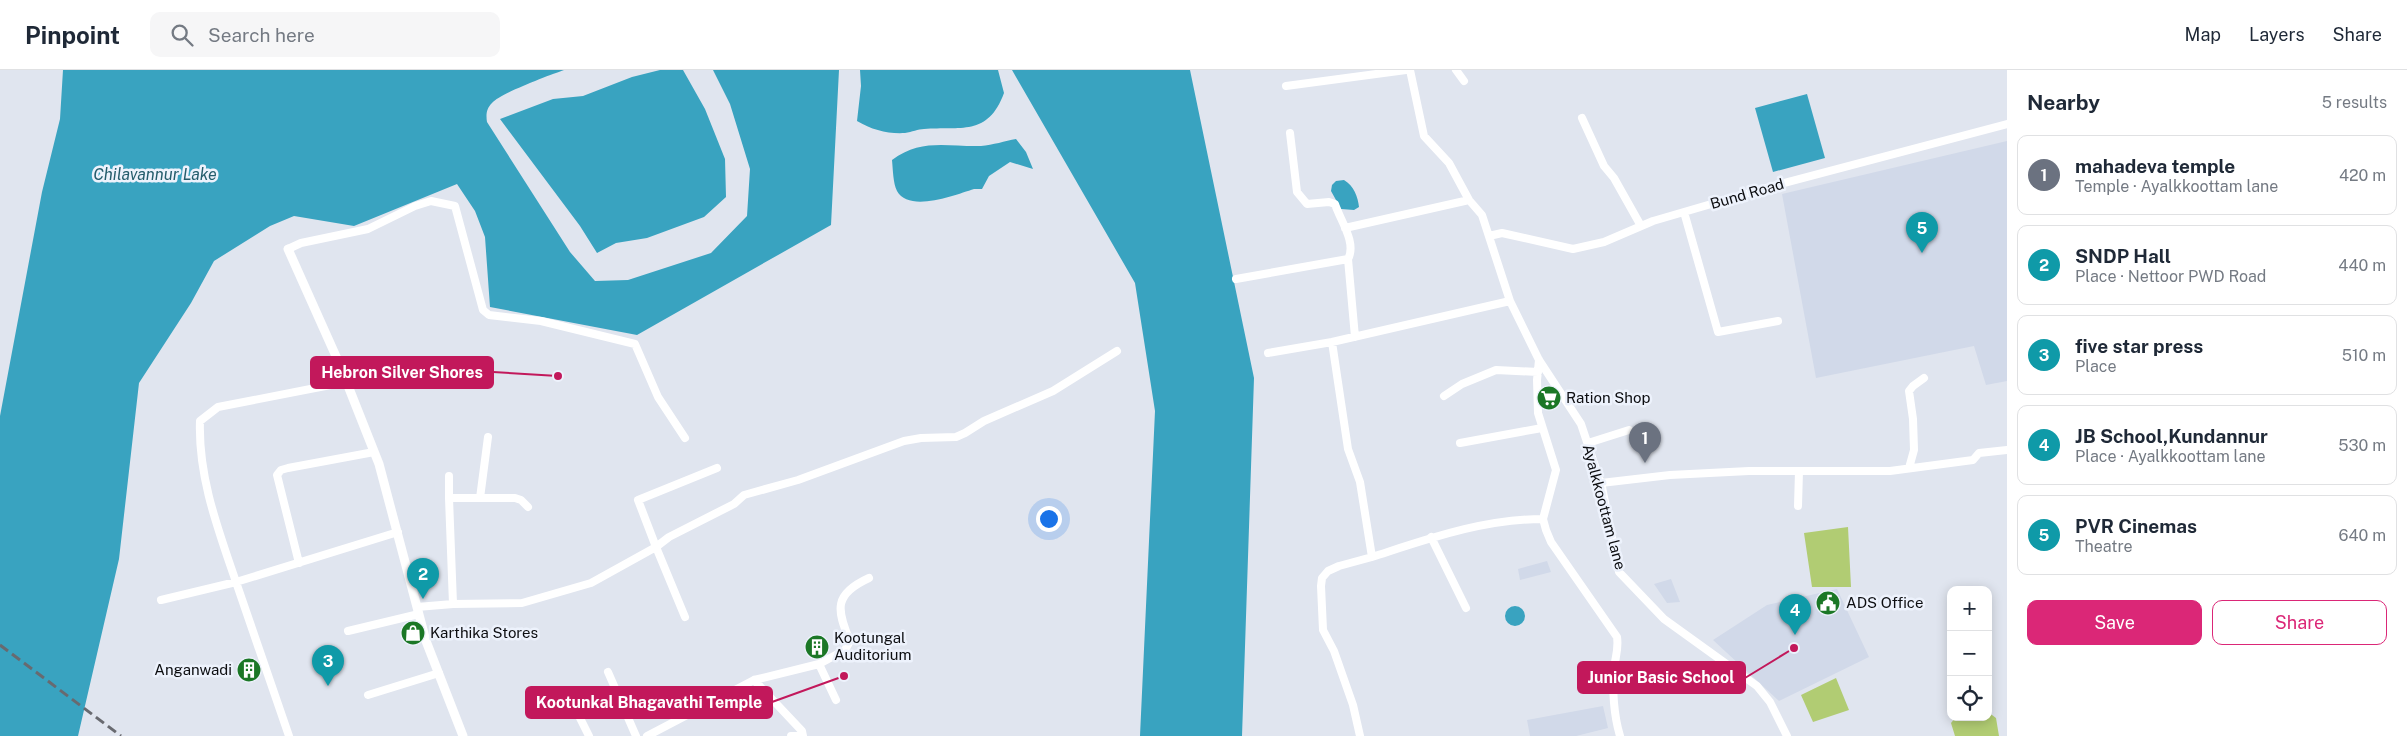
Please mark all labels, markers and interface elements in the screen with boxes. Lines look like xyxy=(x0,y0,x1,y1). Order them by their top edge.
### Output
search box xyxy=(150,12,500,57)
text: Pinpoint xyxy=(25,21,120,49)
icon: search xyxy=(168,21,196,49)
text: Search here xyxy=(208,24,315,46)
text: Map xyxy=(2185,24,2221,45)
text: Layers xyxy=(2249,24,2305,45)
text: Share xyxy=(2333,24,2382,45)
text: Nearby xyxy=(2027,90,2100,115)
text: 5 results xyxy=(2322,93,2387,112)
text: mahadeva temple xyxy=(2075,155,2235,177)
water label: Chilavannur Lake xyxy=(93,165,217,184)
text: 1 xyxy=(2041,166,2047,185)
text: 420 m xyxy=(2339,166,2386,185)
street label: Bund Road xyxy=(1708,175,1786,212)
text: Temple · Ayalkkoottam lane xyxy=(2075,177,2278,196)
pin: 5 xyxy=(1906,212,1938,253)
text: SNDP Hall xyxy=(2075,245,2171,267)
text: 2 xyxy=(2039,256,2049,275)
text: 440 m xyxy=(2338,256,2386,275)
text: Place · Nettoor PWD Road xyxy=(2075,267,2266,286)
text: five star press xyxy=(2075,335,2203,357)
text: 3 xyxy=(2039,346,2049,365)
text: 510 m xyxy=(2342,346,2386,365)
callout: Hebron Silver Shores xyxy=(311,357,493,388)
text: Place xyxy=(2075,357,2117,376)
text: Hebron Silver Shores xyxy=(321,363,483,382)
supermarket icon: Ration Shop xyxy=(1536,385,1562,411)
place label: Ration Shop xyxy=(1566,389,1650,406)
pin: 1 xyxy=(1629,422,1661,463)
text: JB School,Kundannur xyxy=(2075,425,2268,447)
text: 4 xyxy=(2039,436,2049,455)
text: 530 m xyxy=(2338,436,2386,455)
street label: Ayalkkoottam lane xyxy=(1580,442,1629,571)
text: Place · Ayalkkoottam lane xyxy=(2075,447,2266,466)
your location xyxy=(1036,506,1062,532)
text: PVR Cinemas xyxy=(2075,515,2197,537)
text: 5 xyxy=(2039,526,2049,545)
text: 640 m xyxy=(2338,526,2386,545)
text: Theatre xyxy=(2075,537,2133,556)
pin: 2 xyxy=(407,558,439,599)
map controls xyxy=(1947,586,1992,721)
button: + xyxy=(1947,586,1992,631)
public building icon: ADS Office xyxy=(1815,590,1841,616)
pin: 4 xyxy=(1779,594,1811,635)
place label: ADS Office xyxy=(1846,594,1923,611)
button: Save xyxy=(2027,600,2202,645)
button: Share xyxy=(2212,600,2387,645)
shop icon: Karthika Stores xyxy=(400,620,426,646)
place label: Karthika Stores xyxy=(430,624,538,641)
place label: Kootungal Auditorium xyxy=(834,629,911,663)
button: − xyxy=(1947,631,1992,676)
building icon: Kootungal Auditorium xyxy=(804,634,830,660)
pin: 3 xyxy=(312,645,344,686)
building icon: Anganwadi xyxy=(236,657,262,683)
place label: Anganwadi xyxy=(154,661,232,678)
callout: Junior Basic School xyxy=(1578,662,1745,693)
text: Junior Basic School xyxy=(1588,668,1734,687)
button: locate xyxy=(1947,676,1992,721)
callout: Kootunkal Bhagavathi Temple xyxy=(526,687,772,718)
text: Kootunkal Bhagavathi Temple xyxy=(536,693,762,712)

